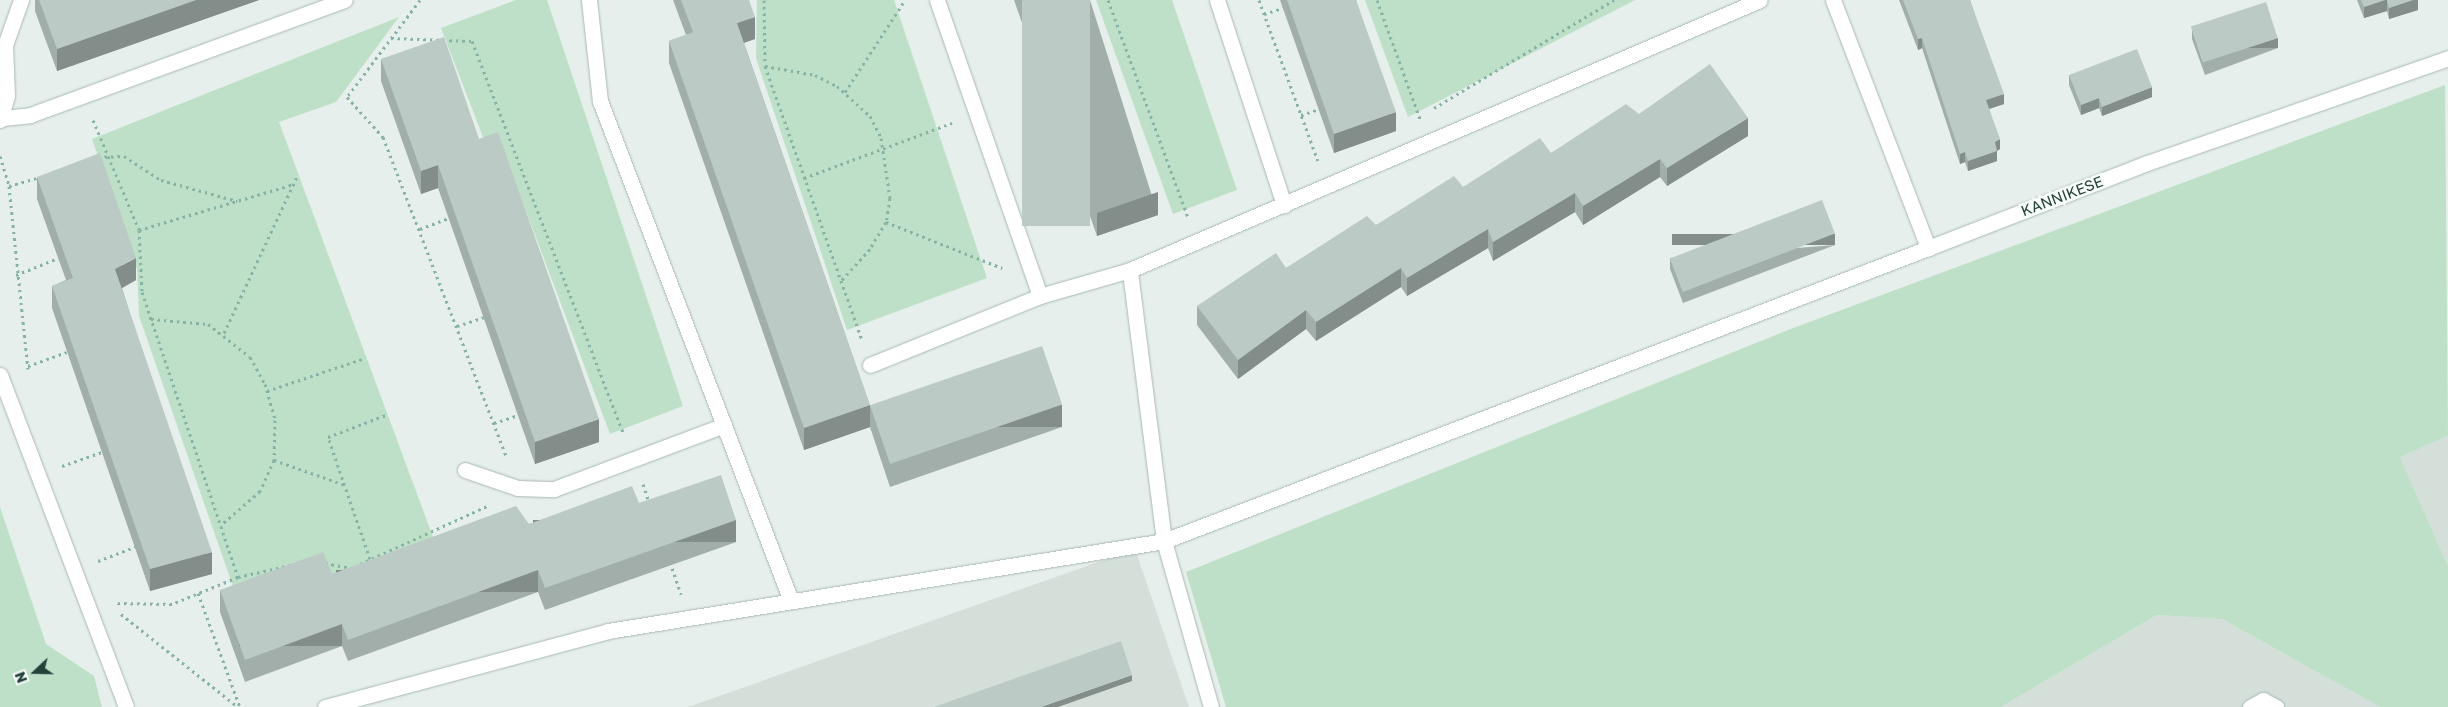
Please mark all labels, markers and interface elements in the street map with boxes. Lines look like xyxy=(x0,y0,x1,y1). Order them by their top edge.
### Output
street label: KANNIKESE xyxy=(2018,172,2106,220)
north arrow xyxy=(10,647,60,697)
text: N xyxy=(11,670,30,686)

